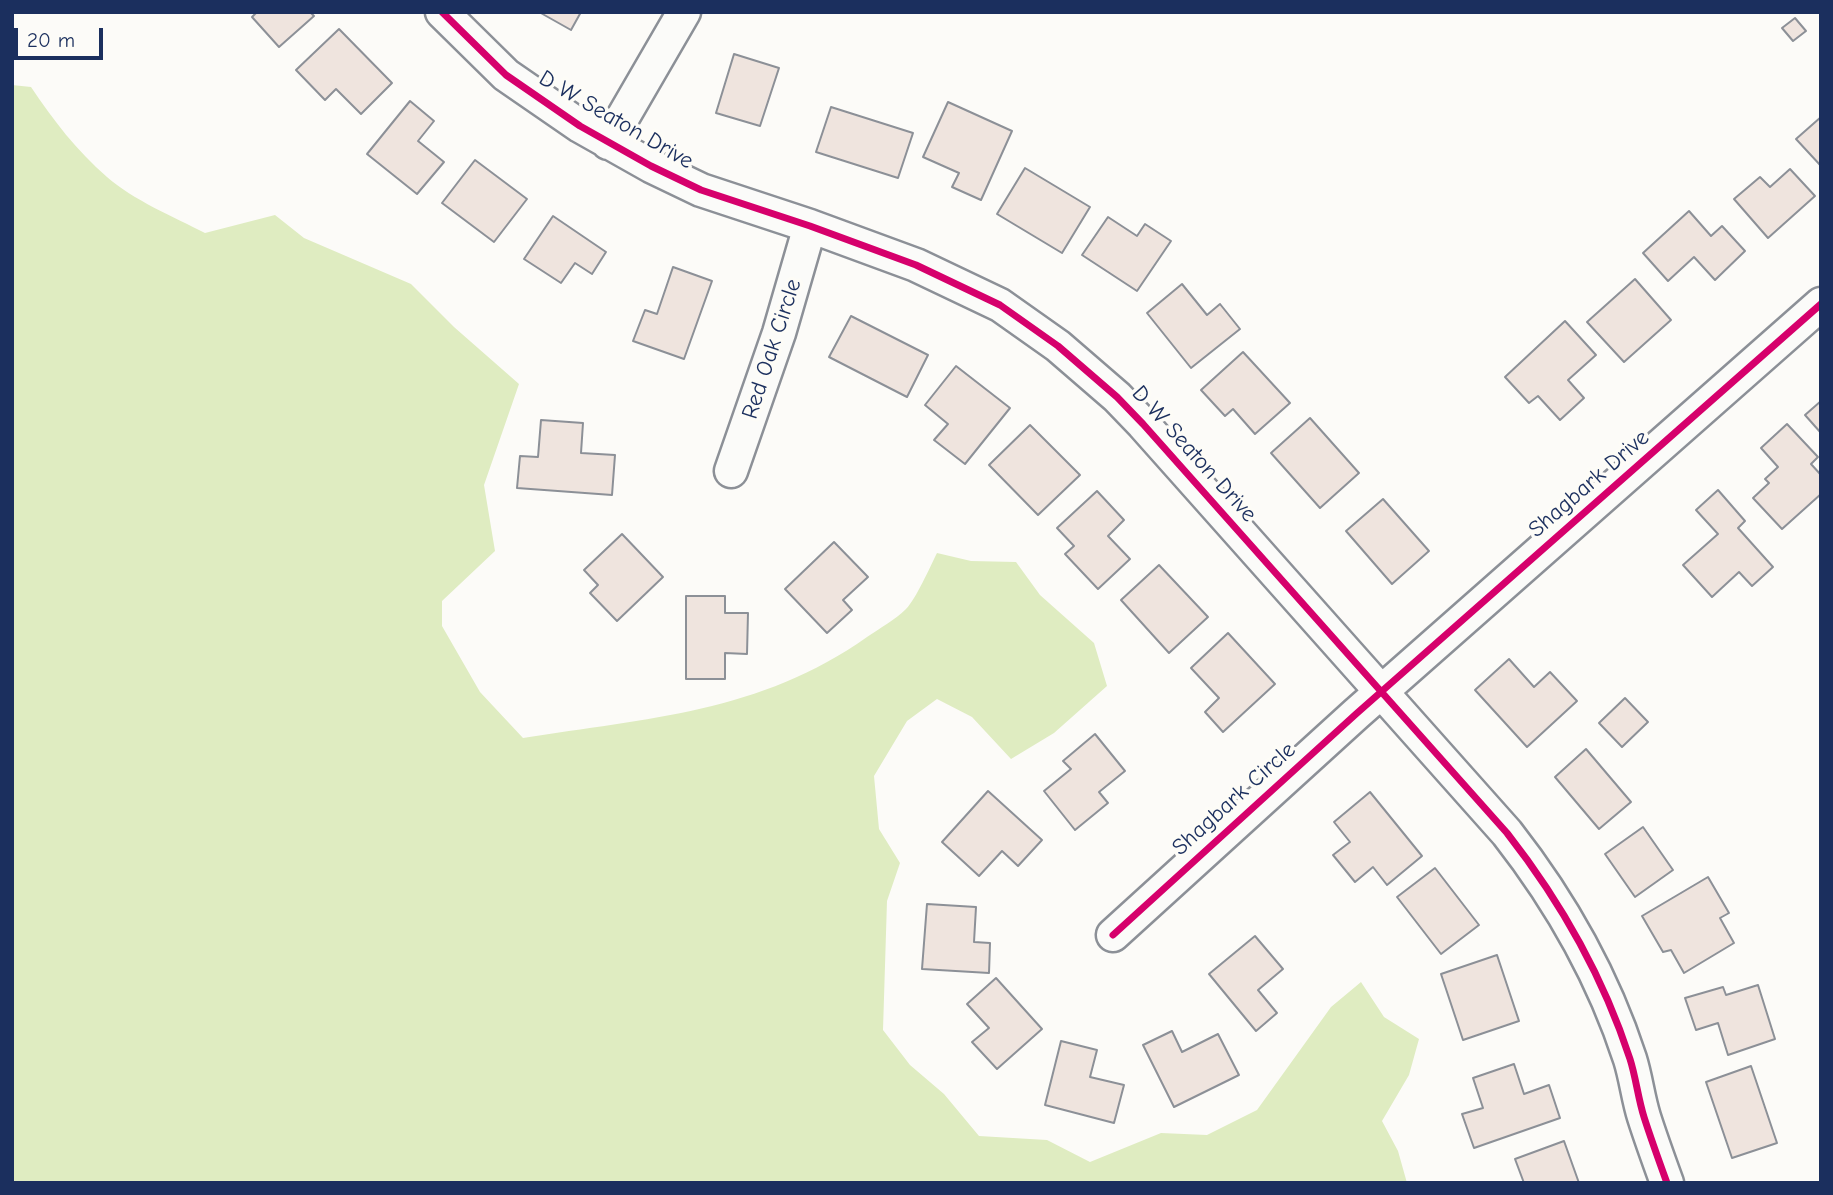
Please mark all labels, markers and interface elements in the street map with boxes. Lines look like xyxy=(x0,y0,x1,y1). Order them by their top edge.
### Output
scale bar xyxy=(18,14,107,58)
text: 20 m xyxy=(27,28,75,52)
street label: D W Seaton Drive xyxy=(534,65,698,175)
street label: Red Oak Circle xyxy=(736,275,808,423)
street label: D W Seaton Drive xyxy=(1126,380,1262,528)
street label: Shagbark Drive xyxy=(1523,424,1655,544)
street label: Shagbark Circle xyxy=(1167,736,1301,862)

